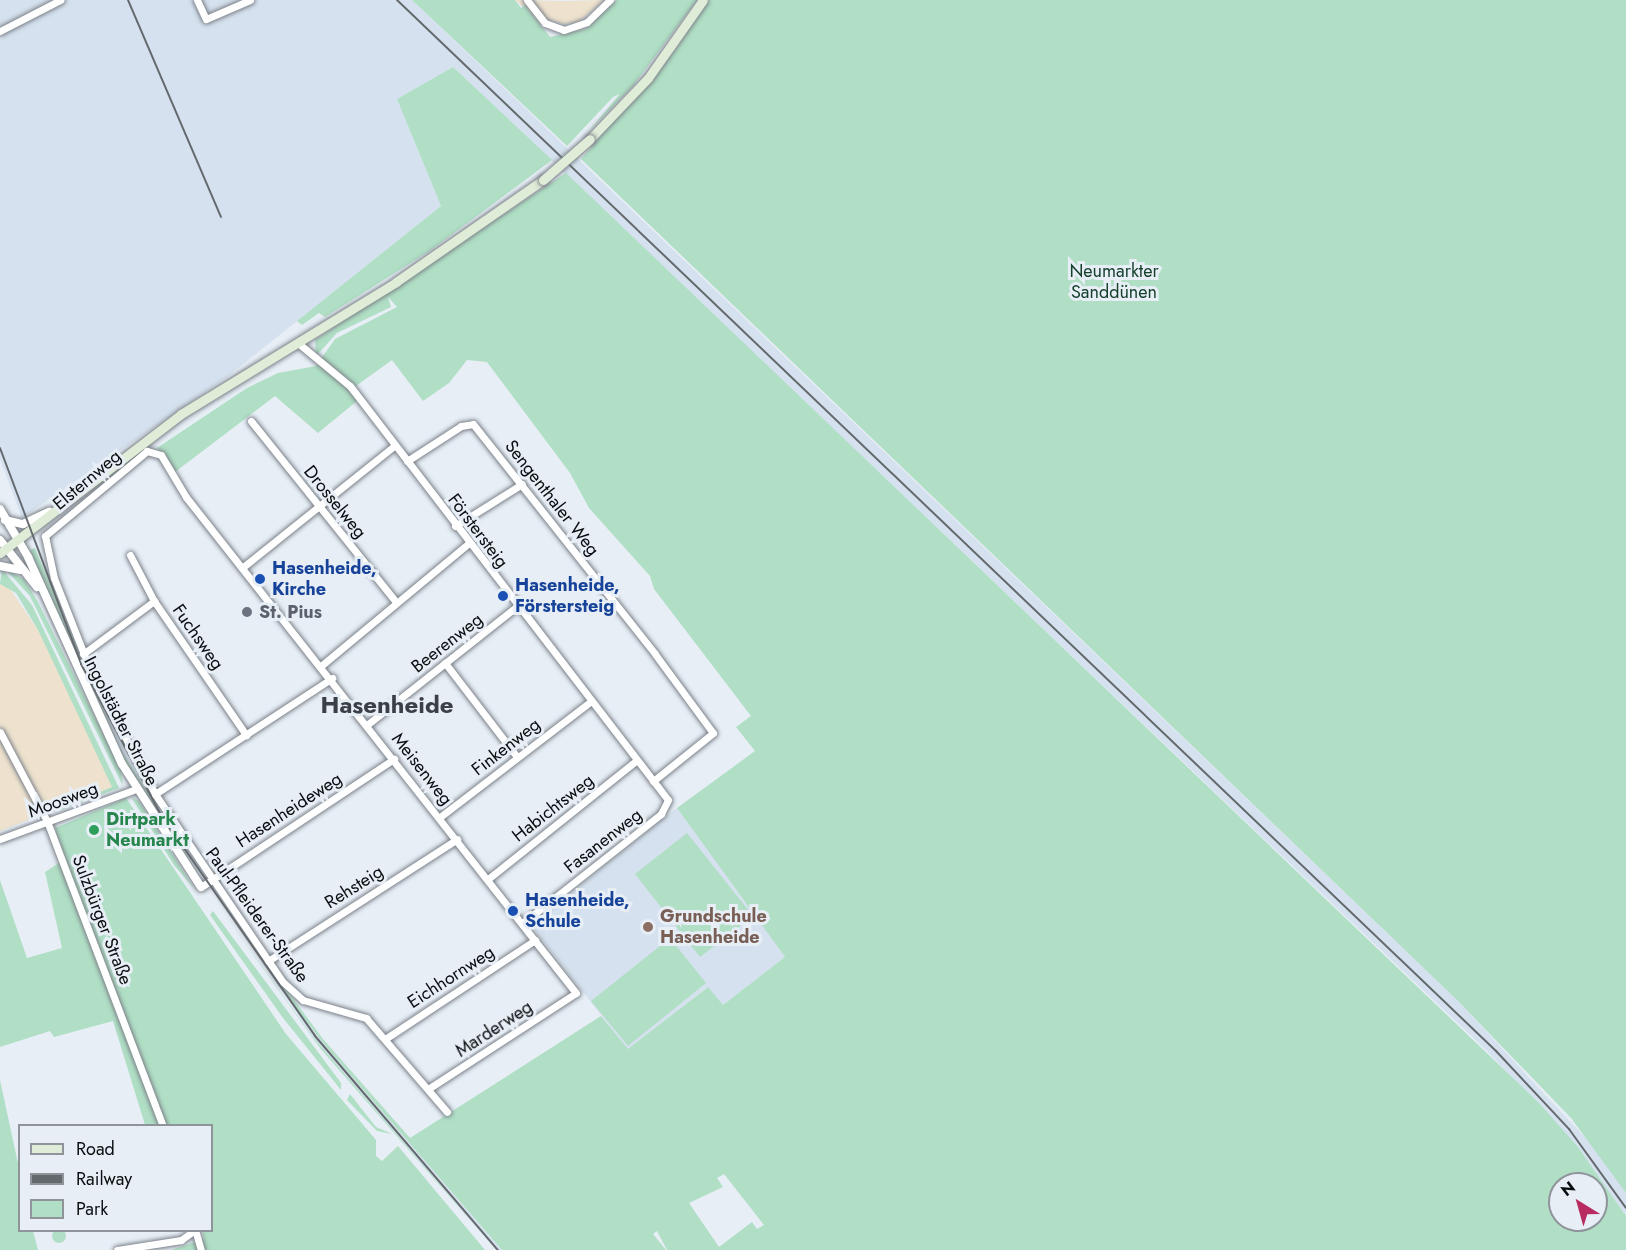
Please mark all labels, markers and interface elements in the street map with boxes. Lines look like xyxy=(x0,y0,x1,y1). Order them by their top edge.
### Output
park label: Neumarkter Sanddünen xyxy=(1069,261,1159,304)
street label: Sengenthaler Weg xyxy=(500,436,604,560)
street label: Elsternweg xyxy=(49,445,125,515)
street label: Drosselweg xyxy=(299,461,371,543)
street label: Förstersteig xyxy=(443,490,513,572)
place label: Hasenheide, Kirche xyxy=(272,558,377,600)
marker: Hasenheide, Kirche xyxy=(253,572,267,586)
place label: Hasenheide, Förstersteig xyxy=(515,575,620,618)
marker: Hasenheide, Förstersteig xyxy=(496,589,510,603)
street label: Fuchsweg xyxy=(168,600,228,674)
place label: St. Pius xyxy=(259,601,322,623)
marker: St. Pius xyxy=(240,605,254,619)
street label: Beerenweg xyxy=(407,608,487,678)
street label: Ingolstädter Straße xyxy=(79,653,163,789)
district label: Hasenheide xyxy=(321,691,453,719)
street label: Finkenweg xyxy=(467,714,545,780)
street label: Meisenweg xyxy=(387,729,457,809)
street label: Hasenheideweg xyxy=(232,768,346,852)
street label: Habichtsweg xyxy=(508,769,598,847)
street label: Moosweg xyxy=(25,777,101,823)
street label: Fasanenweg xyxy=(560,804,646,878)
place label: Dirtpark Neumarkt xyxy=(106,809,189,852)
marker: Dirtpark Neumarkt xyxy=(87,823,101,837)
street label: Paul-Pfleiderer-Straße xyxy=(201,843,313,987)
street label: Sulzbürger Straße xyxy=(67,852,137,988)
street label: Rehsteig xyxy=(321,861,387,913)
place label: Hasenheide, Schule xyxy=(525,890,630,932)
marker: Hasenheide, Schule xyxy=(506,904,520,918)
place label: Grundschule Hasenheide xyxy=(660,906,767,948)
marker: Grundschule Hasenheide xyxy=(641,920,655,934)
street label: Eichhornweg xyxy=(404,941,498,1013)
street label: Marderweg xyxy=(452,996,536,1062)
legend xyxy=(18,1124,213,1232)
text: Road xyxy=(76,1136,115,1162)
text: Railway xyxy=(76,1166,132,1192)
north arrow xyxy=(1548,1172,1608,1232)
text: N xyxy=(1556,1176,1580,1202)
text: Park xyxy=(76,1196,108,1222)

